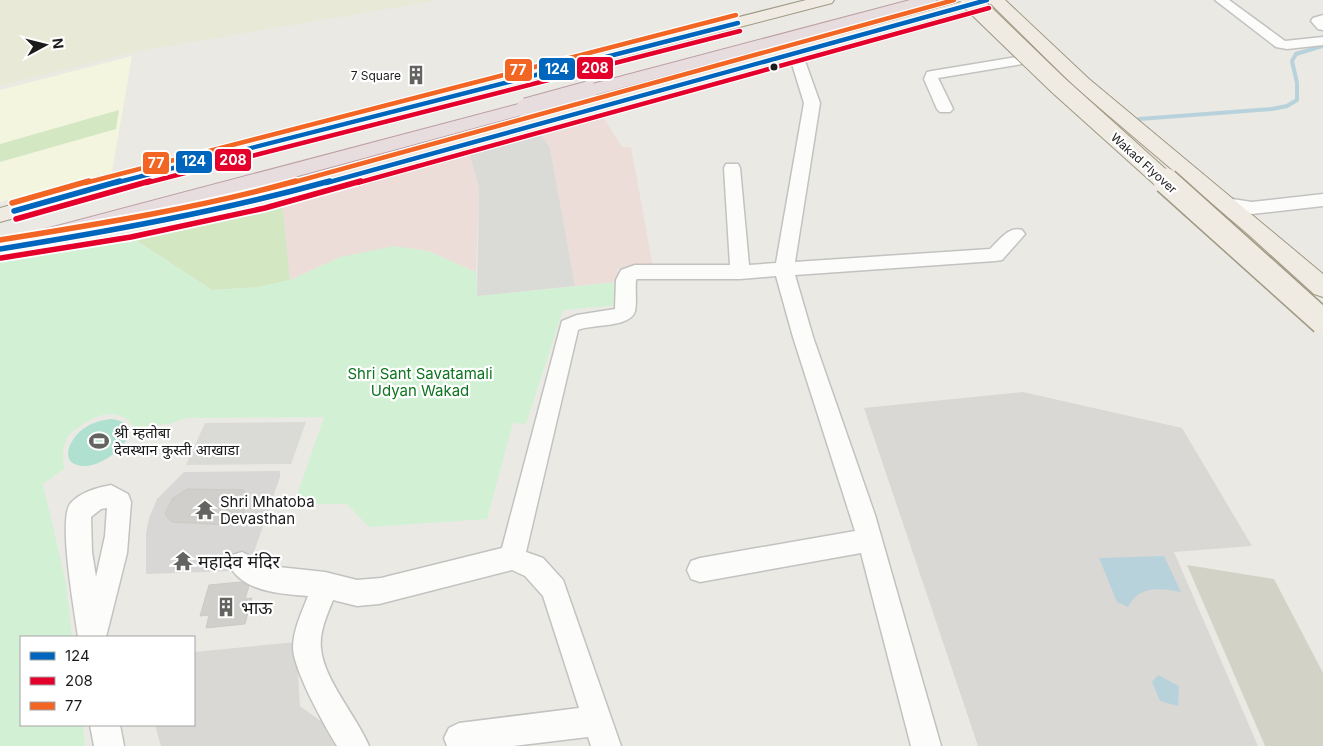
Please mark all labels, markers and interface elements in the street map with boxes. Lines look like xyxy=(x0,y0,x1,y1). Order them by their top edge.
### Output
north arrow xyxy=(20,20,70,70)
text: N xyxy=(49,37,67,50)
line badge: 208 xyxy=(576,56,614,80)
line badge: 124 xyxy=(538,57,576,81)
line badge: 77 xyxy=(504,58,533,82)
text: 208 xyxy=(581,59,609,76)
text: 124 xyxy=(545,60,569,77)
text: 77 xyxy=(510,61,526,78)
unlabelled marker xyxy=(769,62,779,72)
building icon: 7 Square xyxy=(405,64,427,86)
place label: 7 Square xyxy=(351,68,401,83)
street label: Wakad Flyover xyxy=(1108,129,1180,197)
line badge: 208 xyxy=(214,148,252,172)
line badge: 124 xyxy=(175,150,213,174)
line badge: 77 xyxy=(142,151,170,175)
text: 208 xyxy=(219,151,247,168)
text: 124 xyxy=(182,152,206,169)
text: 77 xyxy=(148,154,164,171)
park label: Shri Sant Savatamali Udyan Wakad xyxy=(347,364,493,400)
place label: श्री म्हतोबा देवस्थान कुस्ती आखाडा xyxy=(114,423,240,460)
sports icon: श्री म्हतोबा देवस्थान कुस्ती आखाडा xyxy=(88,430,110,452)
place label: Shri Mhatoba Devasthan xyxy=(220,492,315,528)
temple icon: Shri Mhatoba Devasthan xyxy=(194,499,216,521)
temple icon: महादेव मंदिर xyxy=(172,550,194,572)
place label: महादेव मंदिर xyxy=(198,551,281,572)
building icon: भाऊ xyxy=(215,596,237,618)
place label: भाऊ xyxy=(241,597,273,618)
legend xyxy=(20,636,195,726)
text: 124 xyxy=(65,646,90,665)
text: 208 xyxy=(65,671,93,690)
text: 77 xyxy=(65,696,82,715)

